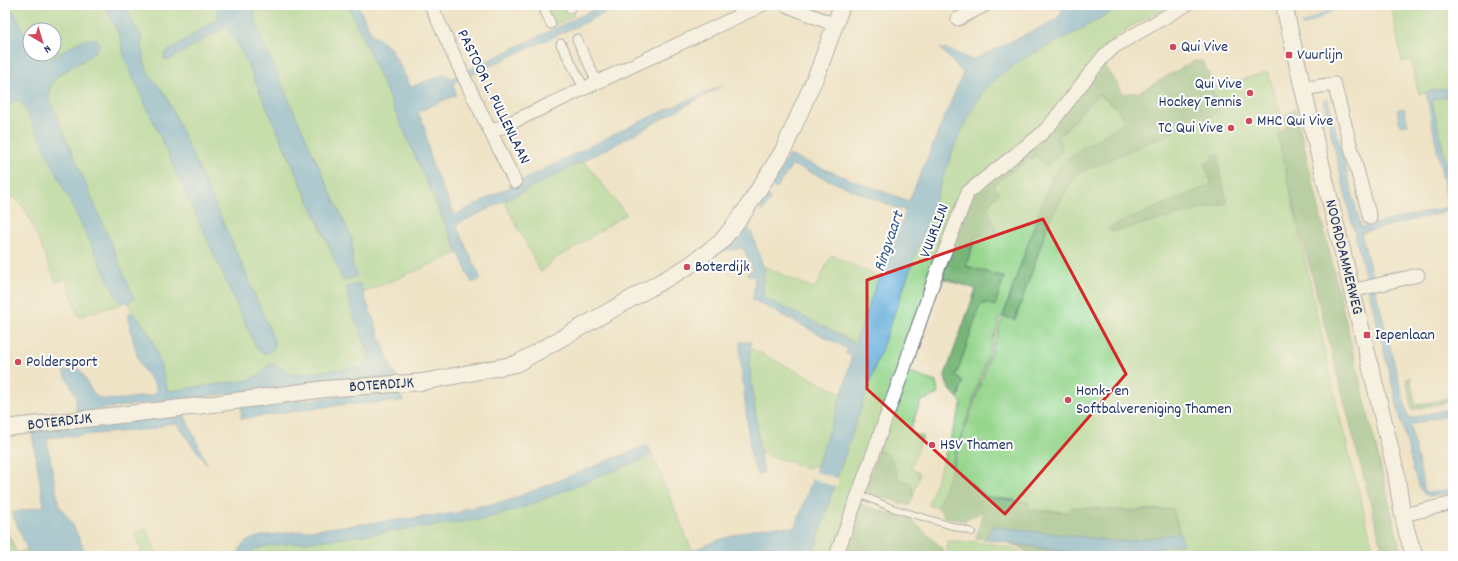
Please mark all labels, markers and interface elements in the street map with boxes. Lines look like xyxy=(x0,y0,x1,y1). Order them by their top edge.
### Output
north arrow xyxy=(22,22,62,62)
street label: PASTOOR L. PULLENLAAN xyxy=(450,26,536,168)
place label: Qui Vive xyxy=(1181,36,1228,59)
text: N xyxy=(39,40,54,57)
marker: Qui Vive xyxy=(1168,42,1178,52)
place label: Vuurlijn xyxy=(1297,44,1343,67)
marker: Vuurlijn xyxy=(1284,50,1294,60)
place label: Qui Vive Hockey Tennis xyxy=(1159,73,1242,114)
marker: Qui Vive Hockey Tennis xyxy=(1245,88,1255,98)
place label: MHC Qui Vive xyxy=(1257,110,1333,133)
marker: MHC Qui Vive xyxy=(1244,116,1254,126)
place label: TC Qui Vive xyxy=(1158,117,1223,140)
marker: TC Qui Vive xyxy=(1226,123,1236,133)
street label: NOORDDAMMERWEG xyxy=(1319,197,1369,317)
street label: VUURLIJN xyxy=(914,201,956,261)
water label: Ringvaart xyxy=(869,207,912,275)
place label: Boterdijk xyxy=(695,256,750,279)
marker: Boterdijk xyxy=(682,262,692,272)
place label: Iepenlaan xyxy=(1375,324,1435,347)
marker: Iepenlaan xyxy=(1362,330,1372,340)
place label: Poldersport xyxy=(26,351,98,374)
marker: Poldersport xyxy=(13,357,23,367)
street label: BOTERDIJK xyxy=(348,371,415,399)
place label: Honk- en Softbalvereniging Thamen xyxy=(1076,380,1232,421)
marker: Honk- en Softbalvereniging Thamen xyxy=(1063,395,1073,405)
street label: BOTERDIJK xyxy=(26,407,93,437)
place label: HSV Thamen xyxy=(940,434,1013,457)
marker: HSV Thamen xyxy=(927,440,937,450)

